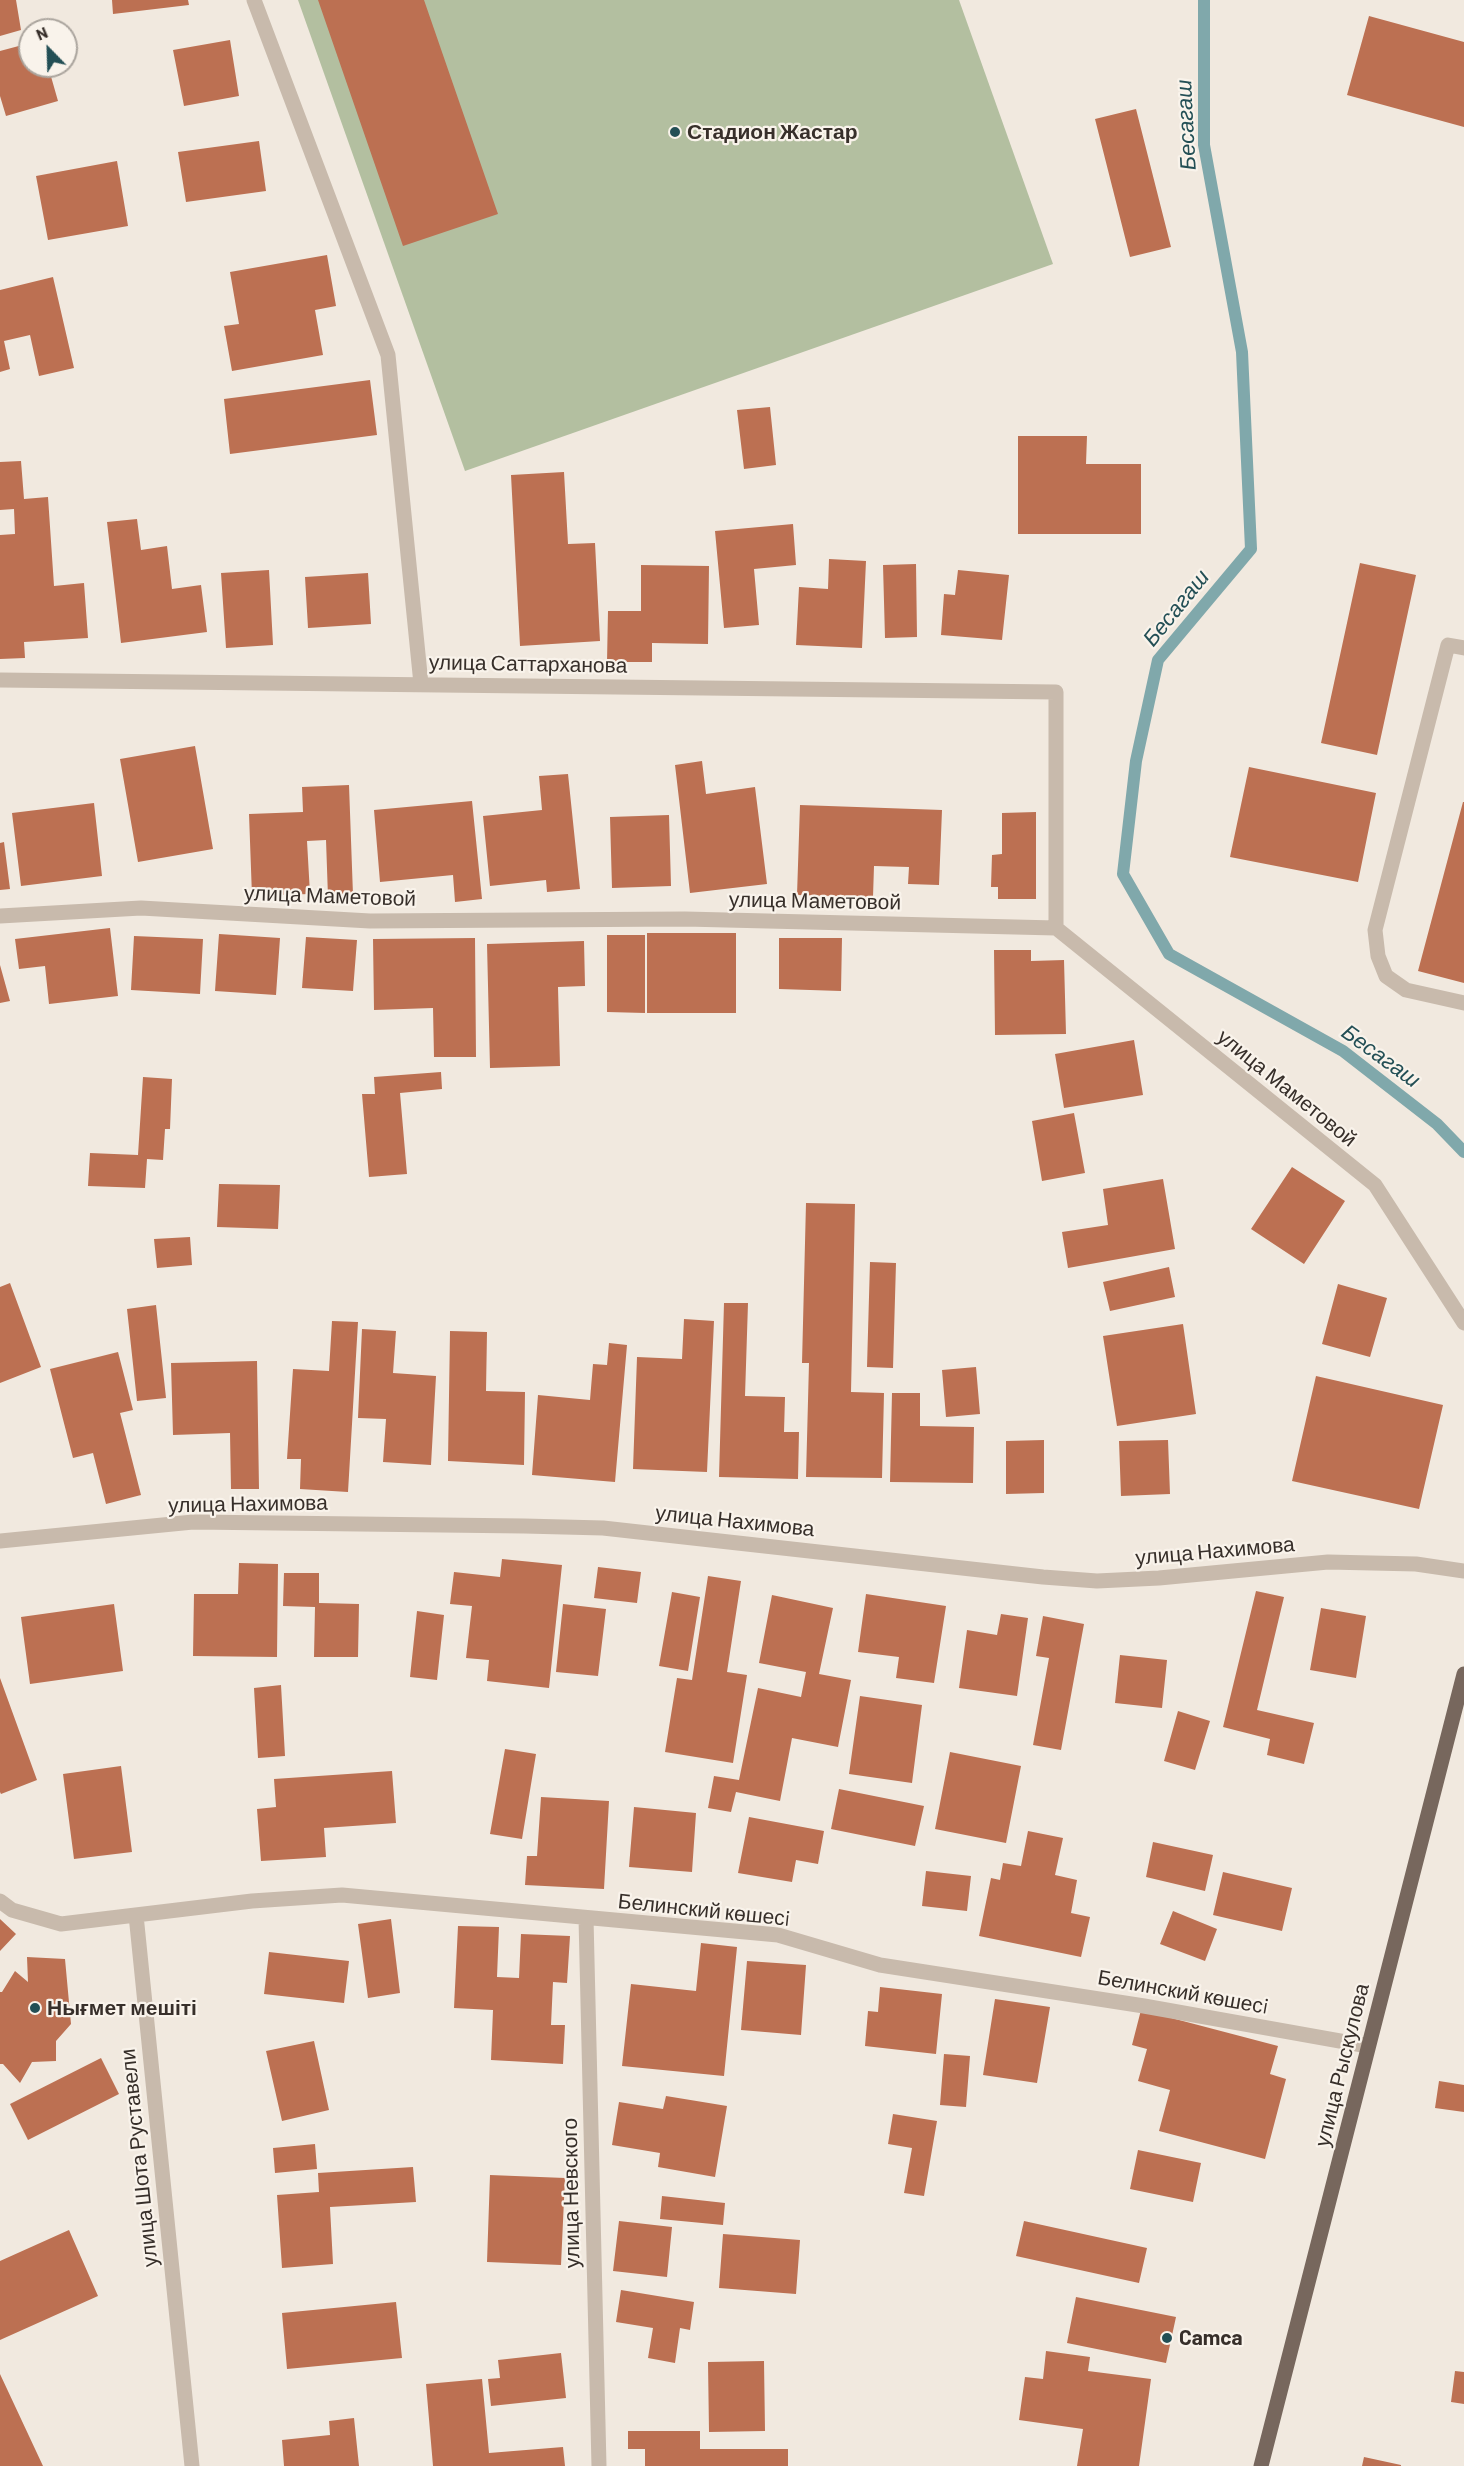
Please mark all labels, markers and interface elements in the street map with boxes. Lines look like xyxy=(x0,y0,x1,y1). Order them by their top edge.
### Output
north arrow xyxy=(18,18,78,78)
text: N xyxy=(33,22,50,44)
water label: Бесагаш xyxy=(1170,79,1202,171)
place label: Стадион Жастар xyxy=(687,119,857,145)
marker: Стадион Жастар xyxy=(668,125,682,139)
water label: Бесагаш xyxy=(1137,564,1215,652)
street label: улица Саттарханова xyxy=(429,650,627,678)
street label: улица Маметовой xyxy=(244,880,416,912)
street label: улица Маметовой xyxy=(729,887,901,915)
water label: Бесагаш xyxy=(1337,1019,1425,1093)
street label: улица Маметовой xyxy=(1212,1024,1362,1152)
street label: улица Нахимова xyxy=(168,1490,328,1518)
street label: улица Нахимова xyxy=(654,1500,816,1542)
street label: улица Нахимова xyxy=(1134,1531,1296,1571)
street label: Белинский көшесi xyxy=(617,1888,791,1932)
street label: Белинский көшесi xyxy=(1096,1965,1270,2019)
street label: улица Рыскулова xyxy=(1309,1981,1375,2149)
place label: Нығмет мешіті xyxy=(47,1995,197,2021)
marker: Нығмет мешіті xyxy=(28,2001,42,2015)
street label: улица Шота Руставели xyxy=(115,2048,163,2268)
street label: улица Невского xyxy=(557,2118,585,2268)
place label: Camca xyxy=(1179,2325,1243,2351)
marker: Camca xyxy=(1160,2331,1174,2345)

